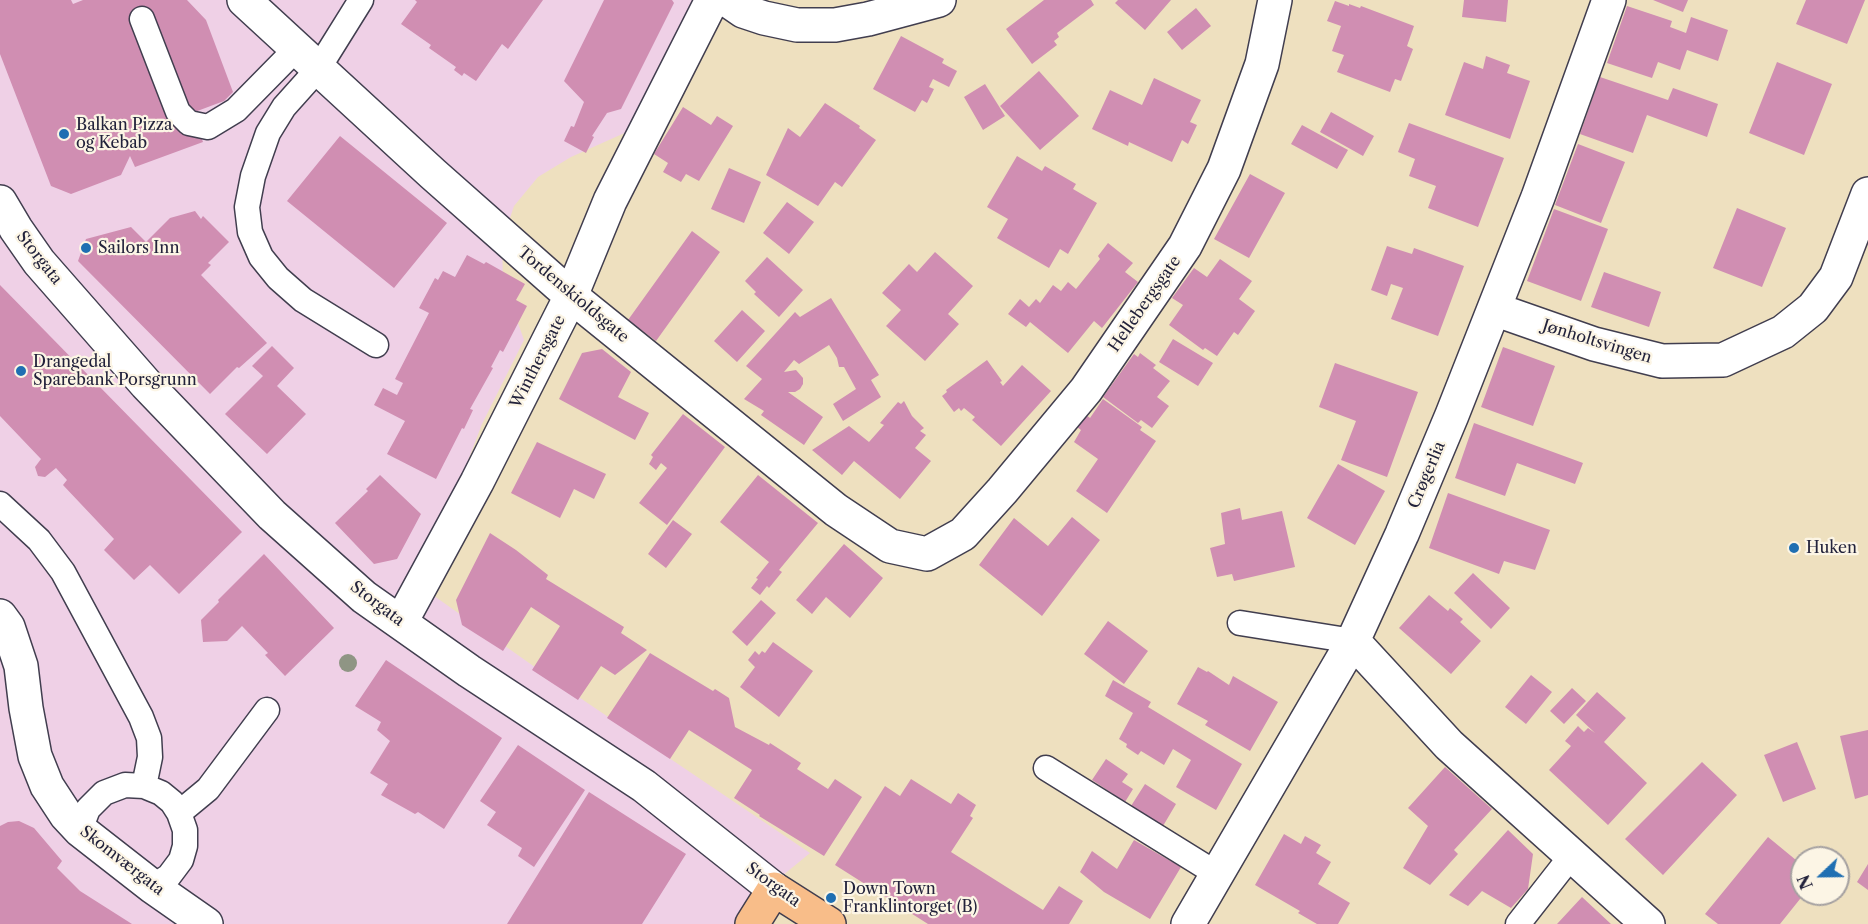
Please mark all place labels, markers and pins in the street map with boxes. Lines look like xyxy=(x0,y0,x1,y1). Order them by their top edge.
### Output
place label: Balkan Pizza og Kebab xyxy=(76,115,172,153)
marker: Balkan Pizza og Kebab xyxy=(57,127,71,141)
place label: Sailors Inn xyxy=(98,238,179,258)
marker: Sailors Inn xyxy=(79,241,93,255)
place label: Drangedal Sparebank Porsgrunn xyxy=(33,352,197,390)
marker: Drangedal Sparebank Porsgrunn xyxy=(14,364,28,378)
place label: Huken xyxy=(1806,538,1857,558)
marker: Huken xyxy=(1787,541,1801,555)
place label: Down Town Franklintorget (B) xyxy=(843,879,977,917)
marker: Down Town Franklintorget (B) xyxy=(824,891,838,905)

